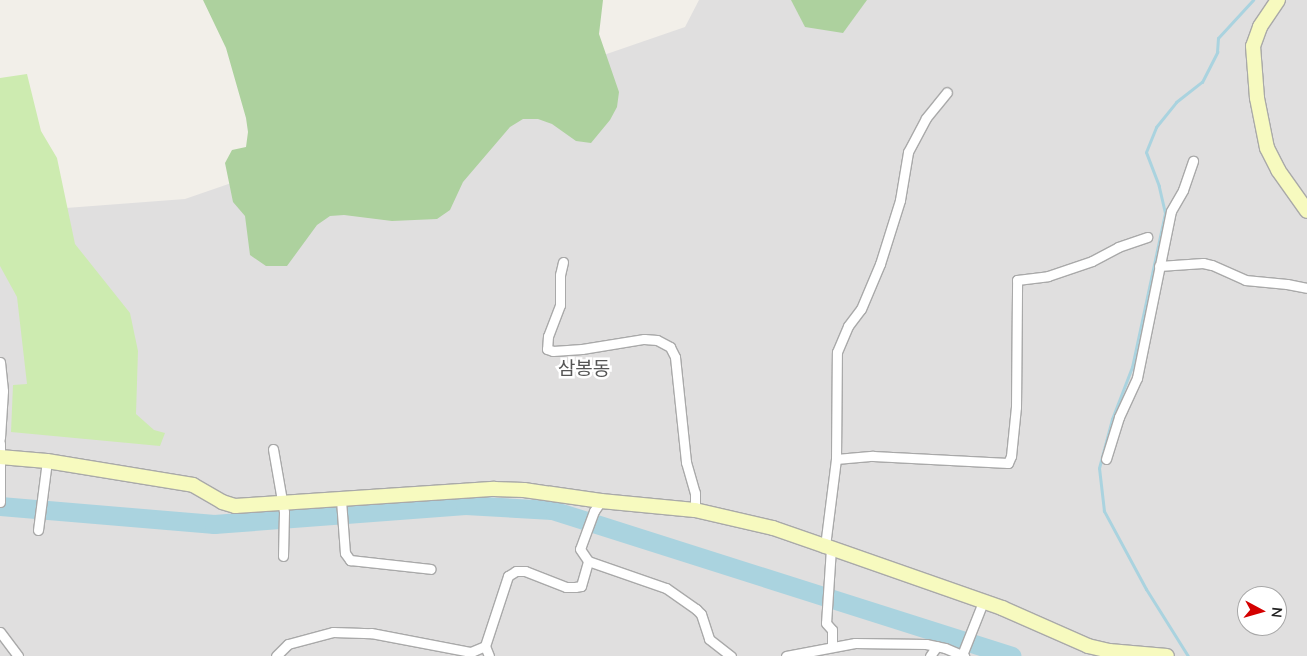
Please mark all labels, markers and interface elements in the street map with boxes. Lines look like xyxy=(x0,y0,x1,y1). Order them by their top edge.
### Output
district label: 삼봉동 xyxy=(558,359,610,381)
north arrow xyxy=(1237,586,1287,636)
text: N xyxy=(1266,606,1286,619)

